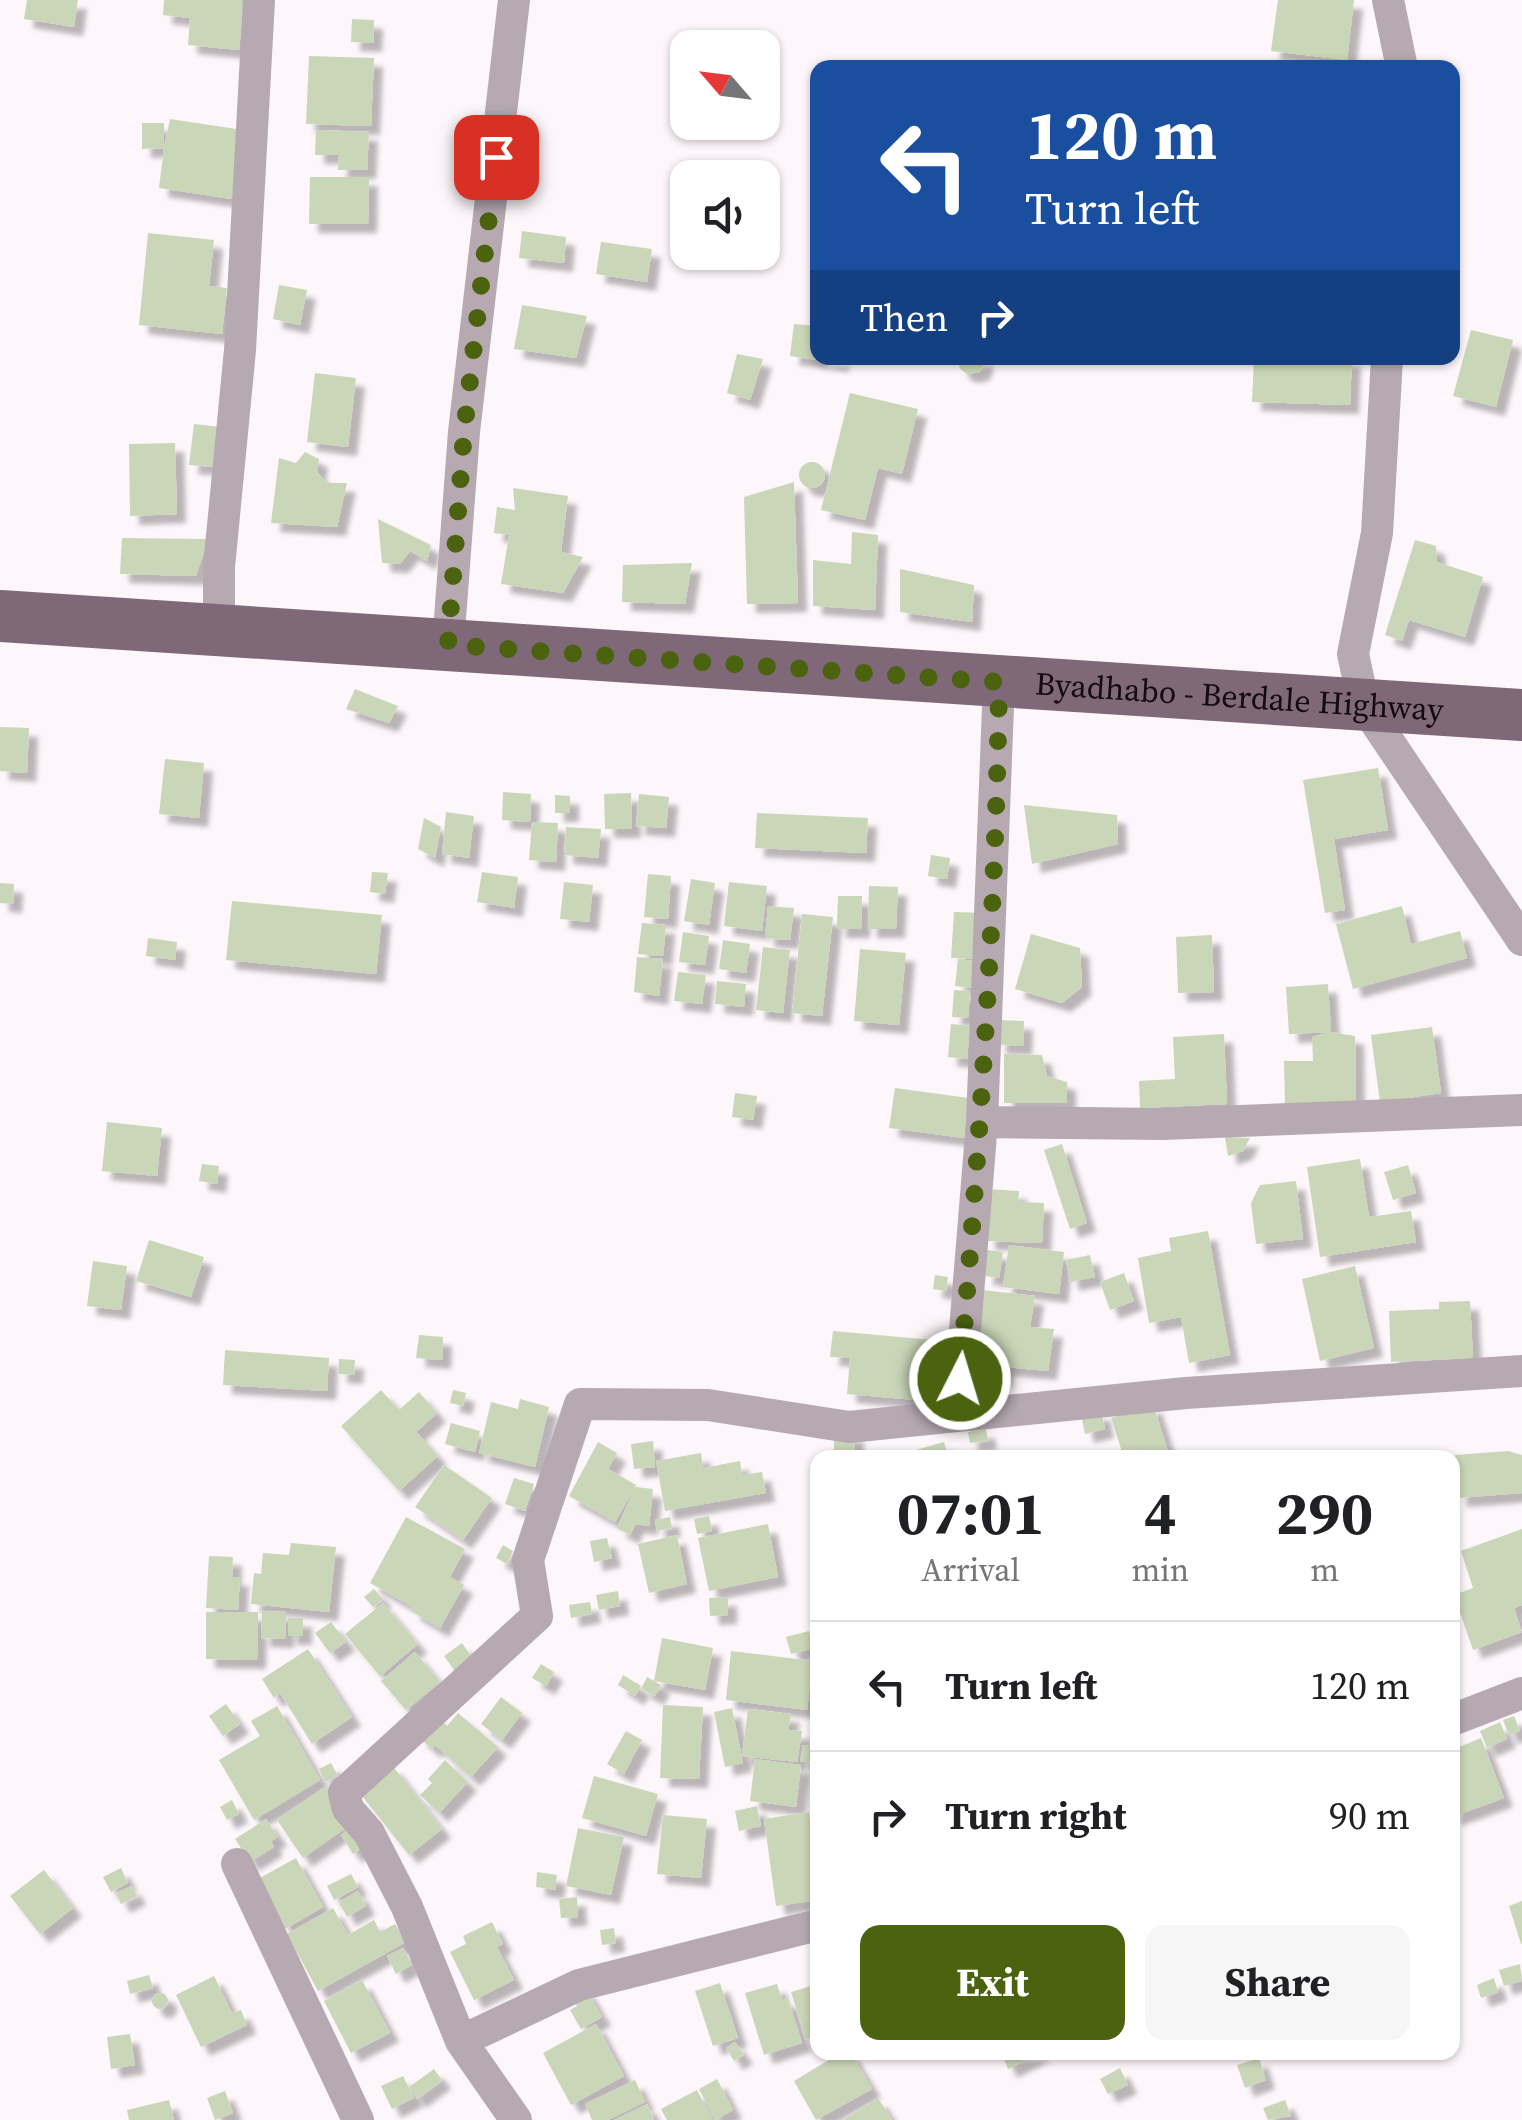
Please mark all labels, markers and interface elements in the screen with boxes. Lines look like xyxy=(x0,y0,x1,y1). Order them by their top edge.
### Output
north arrow xyxy=(670,30,780,140)
map controls xyxy=(670,30,780,270)
text: 120 m xyxy=(1025,86,1217,182)
icon: left xyxy=(860,100,990,230)
pin xyxy=(454,115,539,200)
icon: arrive xyxy=(469,130,524,185)
button: sound xyxy=(670,160,780,270)
text: Turn left xyxy=(1025,177,1199,239)
icon: right xyxy=(968,290,1023,345)
text: Then xyxy=(860,292,948,344)
street label: Byadhabo - Berdale Highway xyxy=(1034,661,1446,732)
position arrow xyxy=(908,1327,1012,1431)
text: 07:01 xyxy=(897,1472,1045,1554)
text: 4 xyxy=(1144,1472,1177,1554)
text: 290 xyxy=(1276,1472,1373,1554)
text: Arrival xyxy=(921,1548,1020,1592)
text: min xyxy=(1131,1548,1189,1592)
text: m xyxy=(1310,1548,1339,1592)
icon: left xyxy=(860,1659,915,1714)
text: Turn left xyxy=(945,1660,1097,1712)
text: 120 m xyxy=(1310,1660,1410,1712)
icon: right xyxy=(860,1789,915,1844)
text: Turn right xyxy=(945,1790,1127,1842)
text: 90 m xyxy=(1329,1790,1410,1842)
button: Exit xyxy=(860,1925,1125,2040)
button: Share xyxy=(1145,1925,1410,2040)

